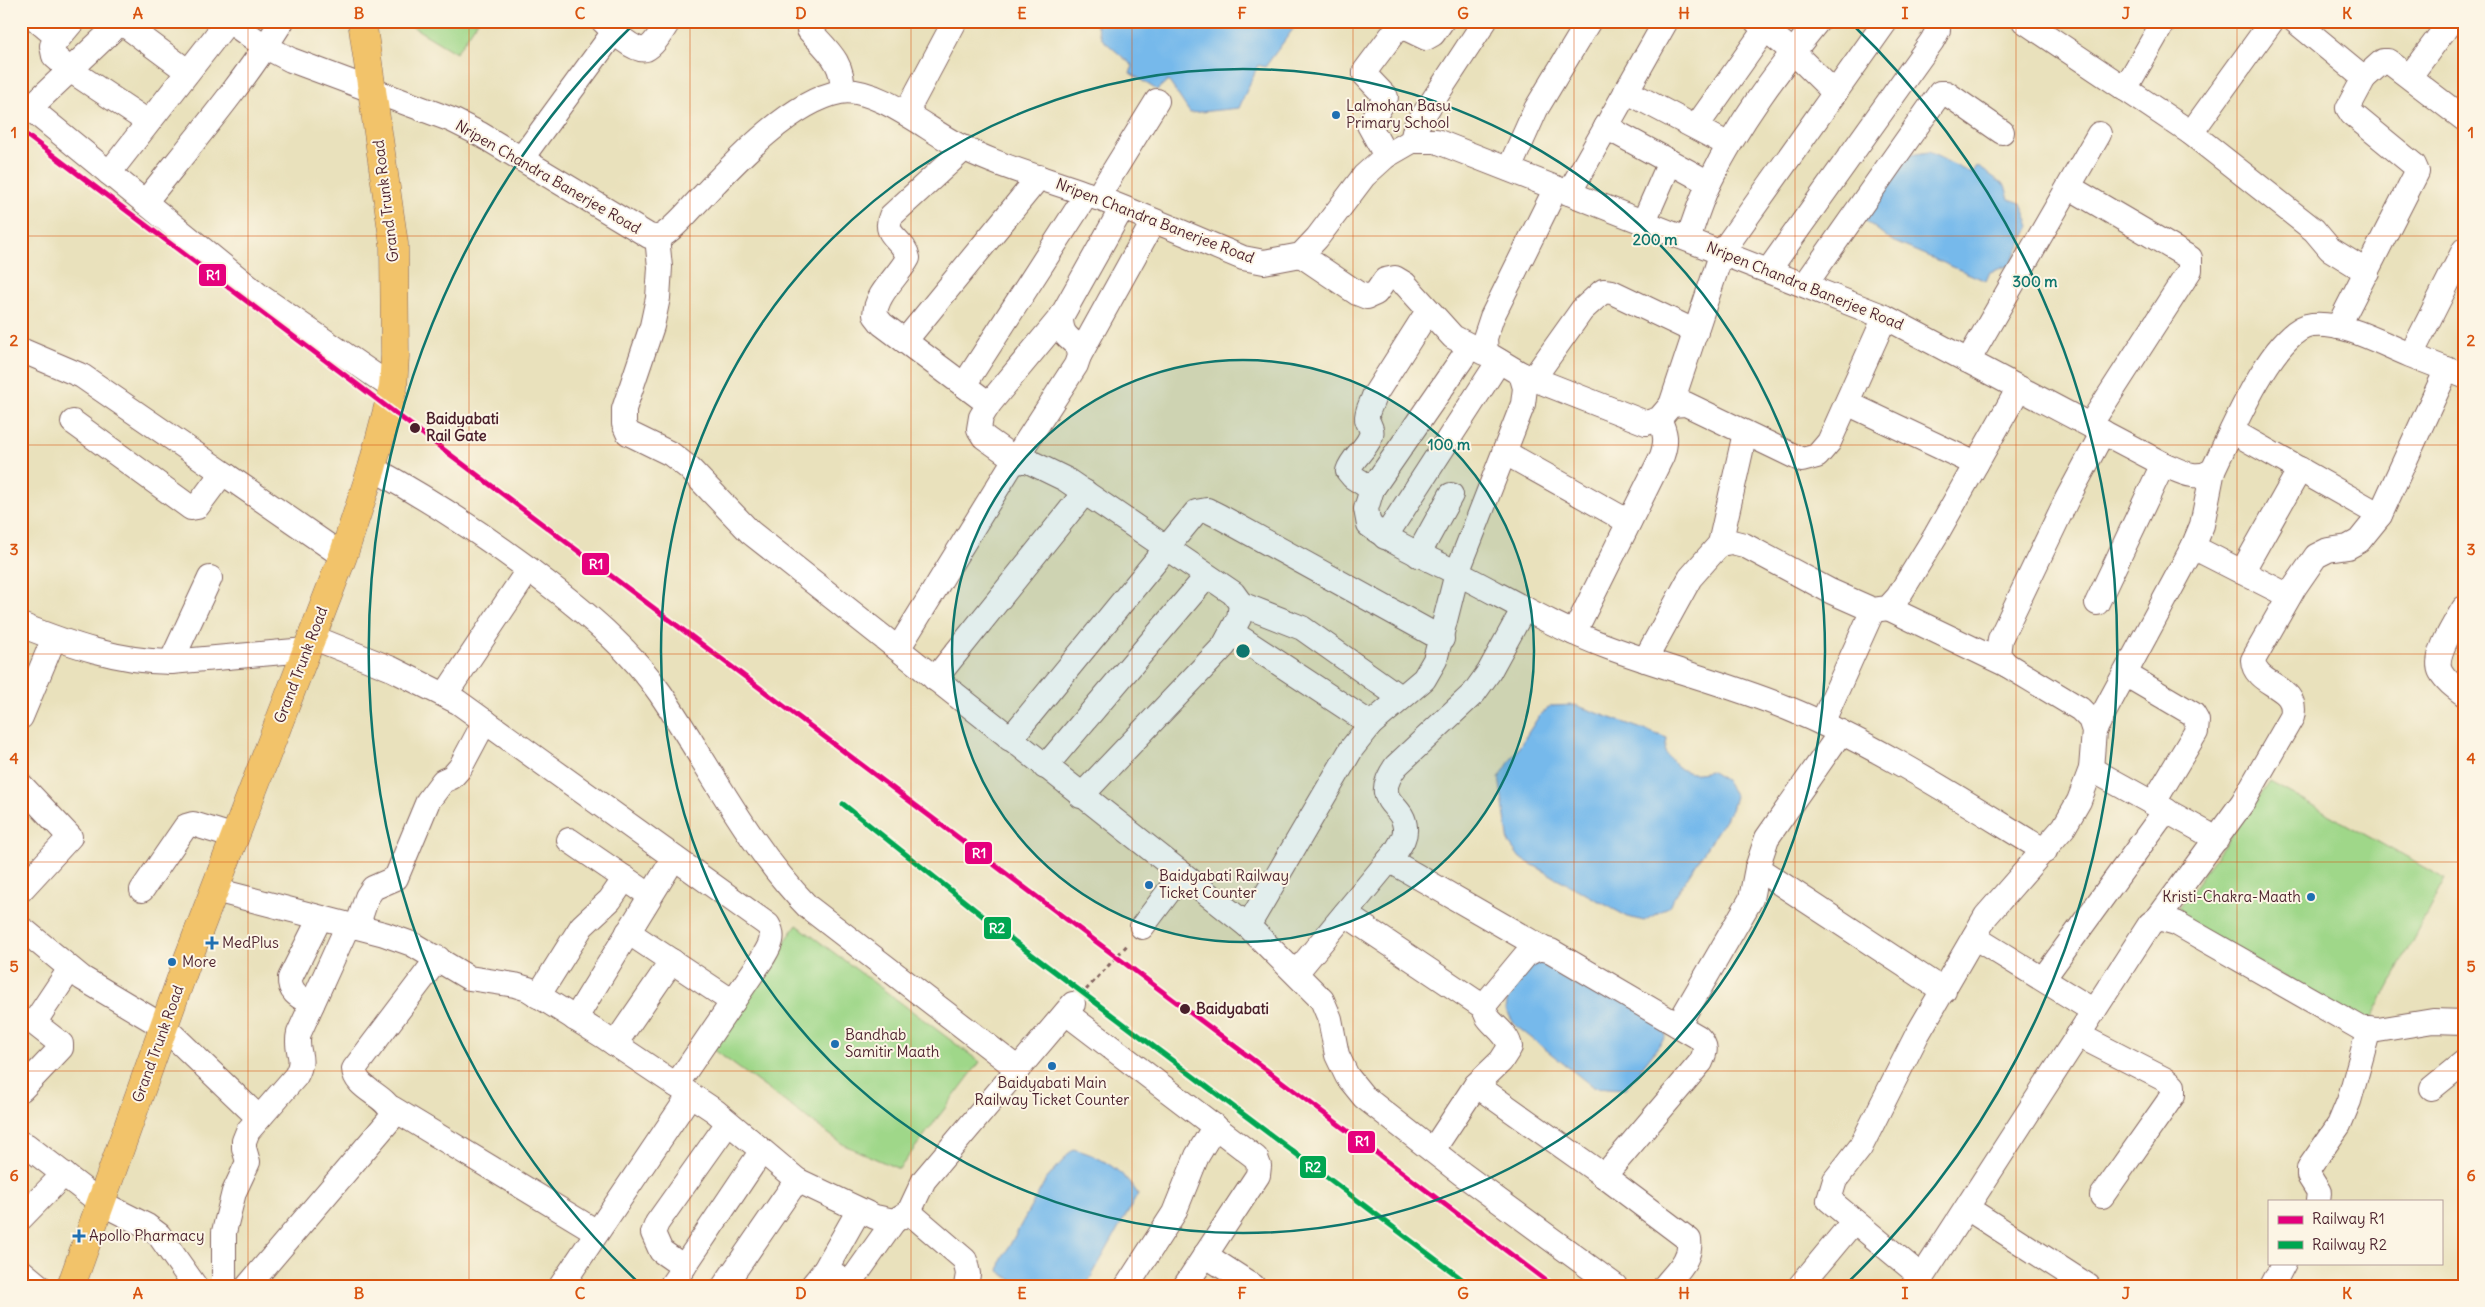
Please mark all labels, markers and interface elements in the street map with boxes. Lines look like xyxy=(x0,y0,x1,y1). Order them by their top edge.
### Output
text: A xyxy=(133,3,143,23)
text: B xyxy=(354,3,365,23)
text: C xyxy=(575,3,586,23)
text: D xyxy=(795,3,807,23)
text: E xyxy=(1017,3,1027,23)
text: F xyxy=(1237,3,1247,23)
text: G xyxy=(1457,3,1469,23)
text: H xyxy=(1678,3,1690,23)
text: I xyxy=(1902,3,1909,23)
text: J xyxy=(2122,3,2131,23)
text: K xyxy=(2342,3,2352,23)
place label: Lalmohan Basu Primary School xyxy=(1346,96,1451,132)
marker: Lalmohan Basu Primary School xyxy=(1330,109,1342,121)
street label: Nripen Chandra Banerjee Road xyxy=(452,116,645,238)
text: 1 xyxy=(11,122,17,142)
text: 1 xyxy=(2468,122,2474,142)
street label: Grand Trunk Road xyxy=(369,139,402,263)
street label: Nripen Chandra Banerjee Road xyxy=(1053,174,1257,267)
text: 200 m xyxy=(1633,230,1677,249)
street label: Nripen Chandra Banerjee Road xyxy=(1704,237,1907,334)
line badge: R1 xyxy=(198,263,227,287)
text: R1 xyxy=(206,266,220,284)
text: 300 m xyxy=(2013,272,2058,291)
text: 2 xyxy=(10,330,19,350)
text: 2 xyxy=(2467,330,2476,350)
place label: Baidyabati Rail Gate xyxy=(426,409,499,445)
marker: Baidyabati Rail Gate xyxy=(408,421,422,435)
text: 100 m xyxy=(1428,435,1470,454)
text: 3 xyxy=(9,539,19,559)
text: 3 xyxy=(2466,539,2476,559)
line badge: R1 xyxy=(581,552,610,576)
text: R1 xyxy=(589,555,603,573)
street label: Grand Trunk Road xyxy=(270,604,332,726)
centre of rings xyxy=(1234,642,1252,660)
text: 4 xyxy=(9,748,19,768)
text: 4 xyxy=(2466,748,2476,768)
line badge: R1 xyxy=(964,841,993,865)
text: R1 xyxy=(972,844,986,862)
place label: Baidyabati Railway Ticket Counter xyxy=(1159,866,1289,902)
marker: Baidyabati Railway Ticket Counter xyxy=(1143,879,1155,891)
place label: Kristi-Chakra-Maath xyxy=(2162,887,2301,906)
marker: Kristi-Chakra-Maath xyxy=(2305,891,2317,903)
line badge: R2 xyxy=(983,916,1012,940)
text: R2 xyxy=(989,919,1006,937)
place label: MedPlus xyxy=(222,933,279,952)
marker: MedPlus xyxy=(206,937,218,949)
place label: More xyxy=(182,952,216,971)
text: 5 xyxy=(9,956,19,976)
marker: More xyxy=(166,956,178,968)
text: 5 xyxy=(2466,956,2476,976)
street label: Grand Trunk Road xyxy=(128,983,188,1105)
place label: Baidyabati xyxy=(1196,999,1269,1019)
marker: Baidyabati xyxy=(1178,1002,1192,1016)
place label: Bandhab Samitir Maath xyxy=(845,1025,940,1061)
marker: Bandhab Samitir Maath xyxy=(829,1038,841,1050)
marker: Baidyabati Main Railway Ticket Counter xyxy=(1046,1060,1058,1072)
place label: Baidyabati Main Railway Ticket Counter xyxy=(975,1073,1129,1109)
line badge: R1 xyxy=(1347,1130,1376,1154)
text: R1 xyxy=(1355,1132,1369,1150)
line badge: R2 xyxy=(1299,1155,1327,1179)
text: R2 xyxy=(1305,1158,1322,1176)
text: 6 xyxy=(9,1165,19,1185)
text: 6 xyxy=(2466,1165,2476,1185)
legend xyxy=(2268,1200,2442,1264)
text: Railway R1 xyxy=(2312,1209,2385,1228)
place label: Apollo Pharmacy xyxy=(89,1226,205,1245)
marker: Apollo Pharmacy xyxy=(73,1230,85,1242)
text: Railway R2 xyxy=(2312,1235,2387,1254)
text: A xyxy=(133,1283,143,1303)
text: B xyxy=(354,1283,365,1303)
text: C xyxy=(575,1283,586,1303)
text: D xyxy=(795,1283,807,1303)
text: E xyxy=(1017,1283,1027,1303)
text: F xyxy=(1237,1283,1247,1303)
text: G xyxy=(1457,1283,1469,1303)
text: H xyxy=(1678,1283,1690,1303)
text: I xyxy=(1902,1283,1909,1303)
text: J xyxy=(2122,1283,2131,1303)
text: K xyxy=(2342,1283,2352,1303)

